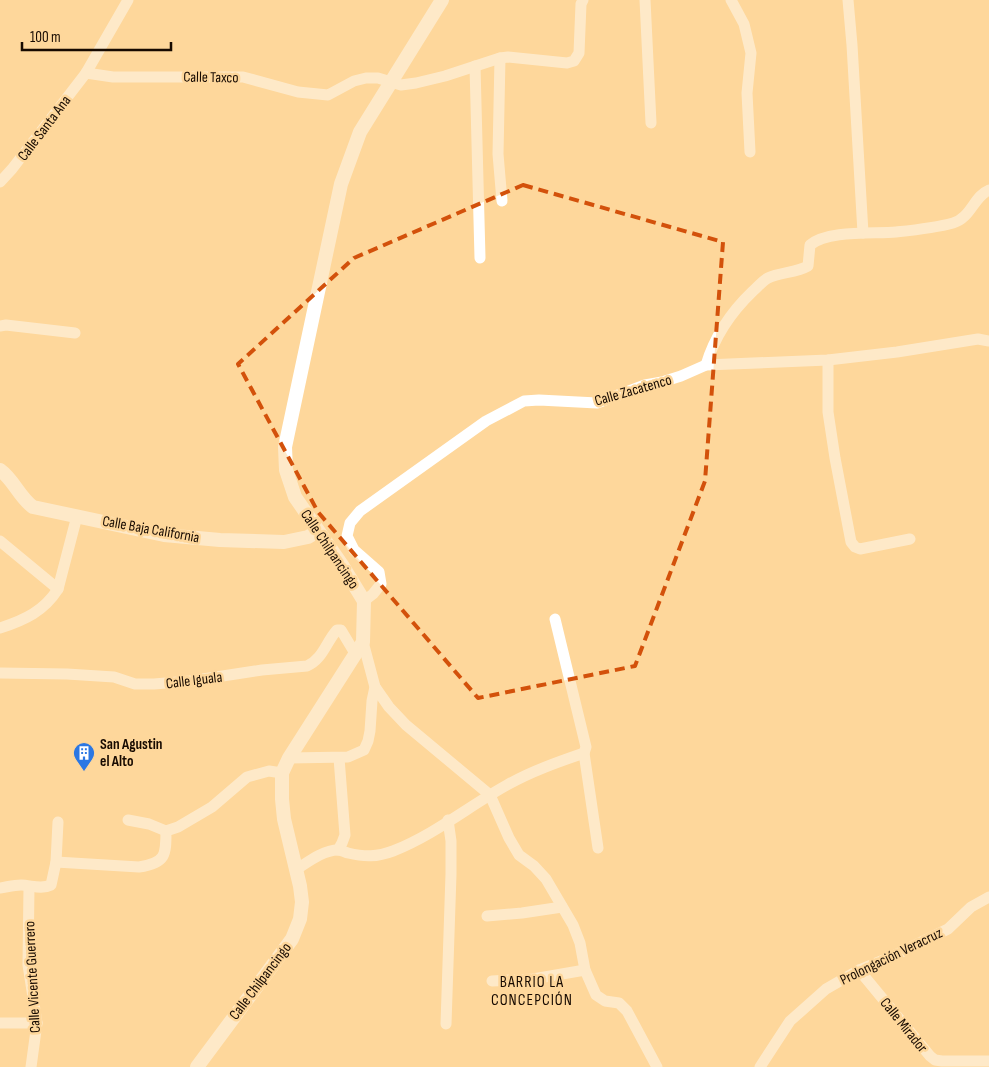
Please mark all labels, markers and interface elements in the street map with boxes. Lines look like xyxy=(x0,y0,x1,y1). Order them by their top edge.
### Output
scale bar xyxy=(22,20,171,52)
text: 100 m xyxy=(30,28,61,47)
street label: Calle Taxco xyxy=(183,68,239,87)
street label: Calle Santa Ana xyxy=(14,92,75,165)
street label: Calle Zacatenco xyxy=(592,370,674,411)
street label: Calle Chilpancingo xyxy=(296,506,363,593)
street label: Calle Baja California xyxy=(101,512,201,547)
street label: Calle Iguala xyxy=(165,668,223,693)
place label: San Agustin el Alto xyxy=(100,735,162,771)
building icon: San Agustin el Alto xyxy=(72,741,96,772)
street label: Calle Vicente Guerrero xyxy=(20,920,45,1033)
street label: Prolongación Veracruz xyxy=(837,923,946,989)
street label: Calle Chilpancingo xyxy=(225,939,296,1024)
district label: BARRIO LA CONCEPCIÓN xyxy=(491,973,573,1010)
street label: Calle Mirador xyxy=(876,994,932,1057)

